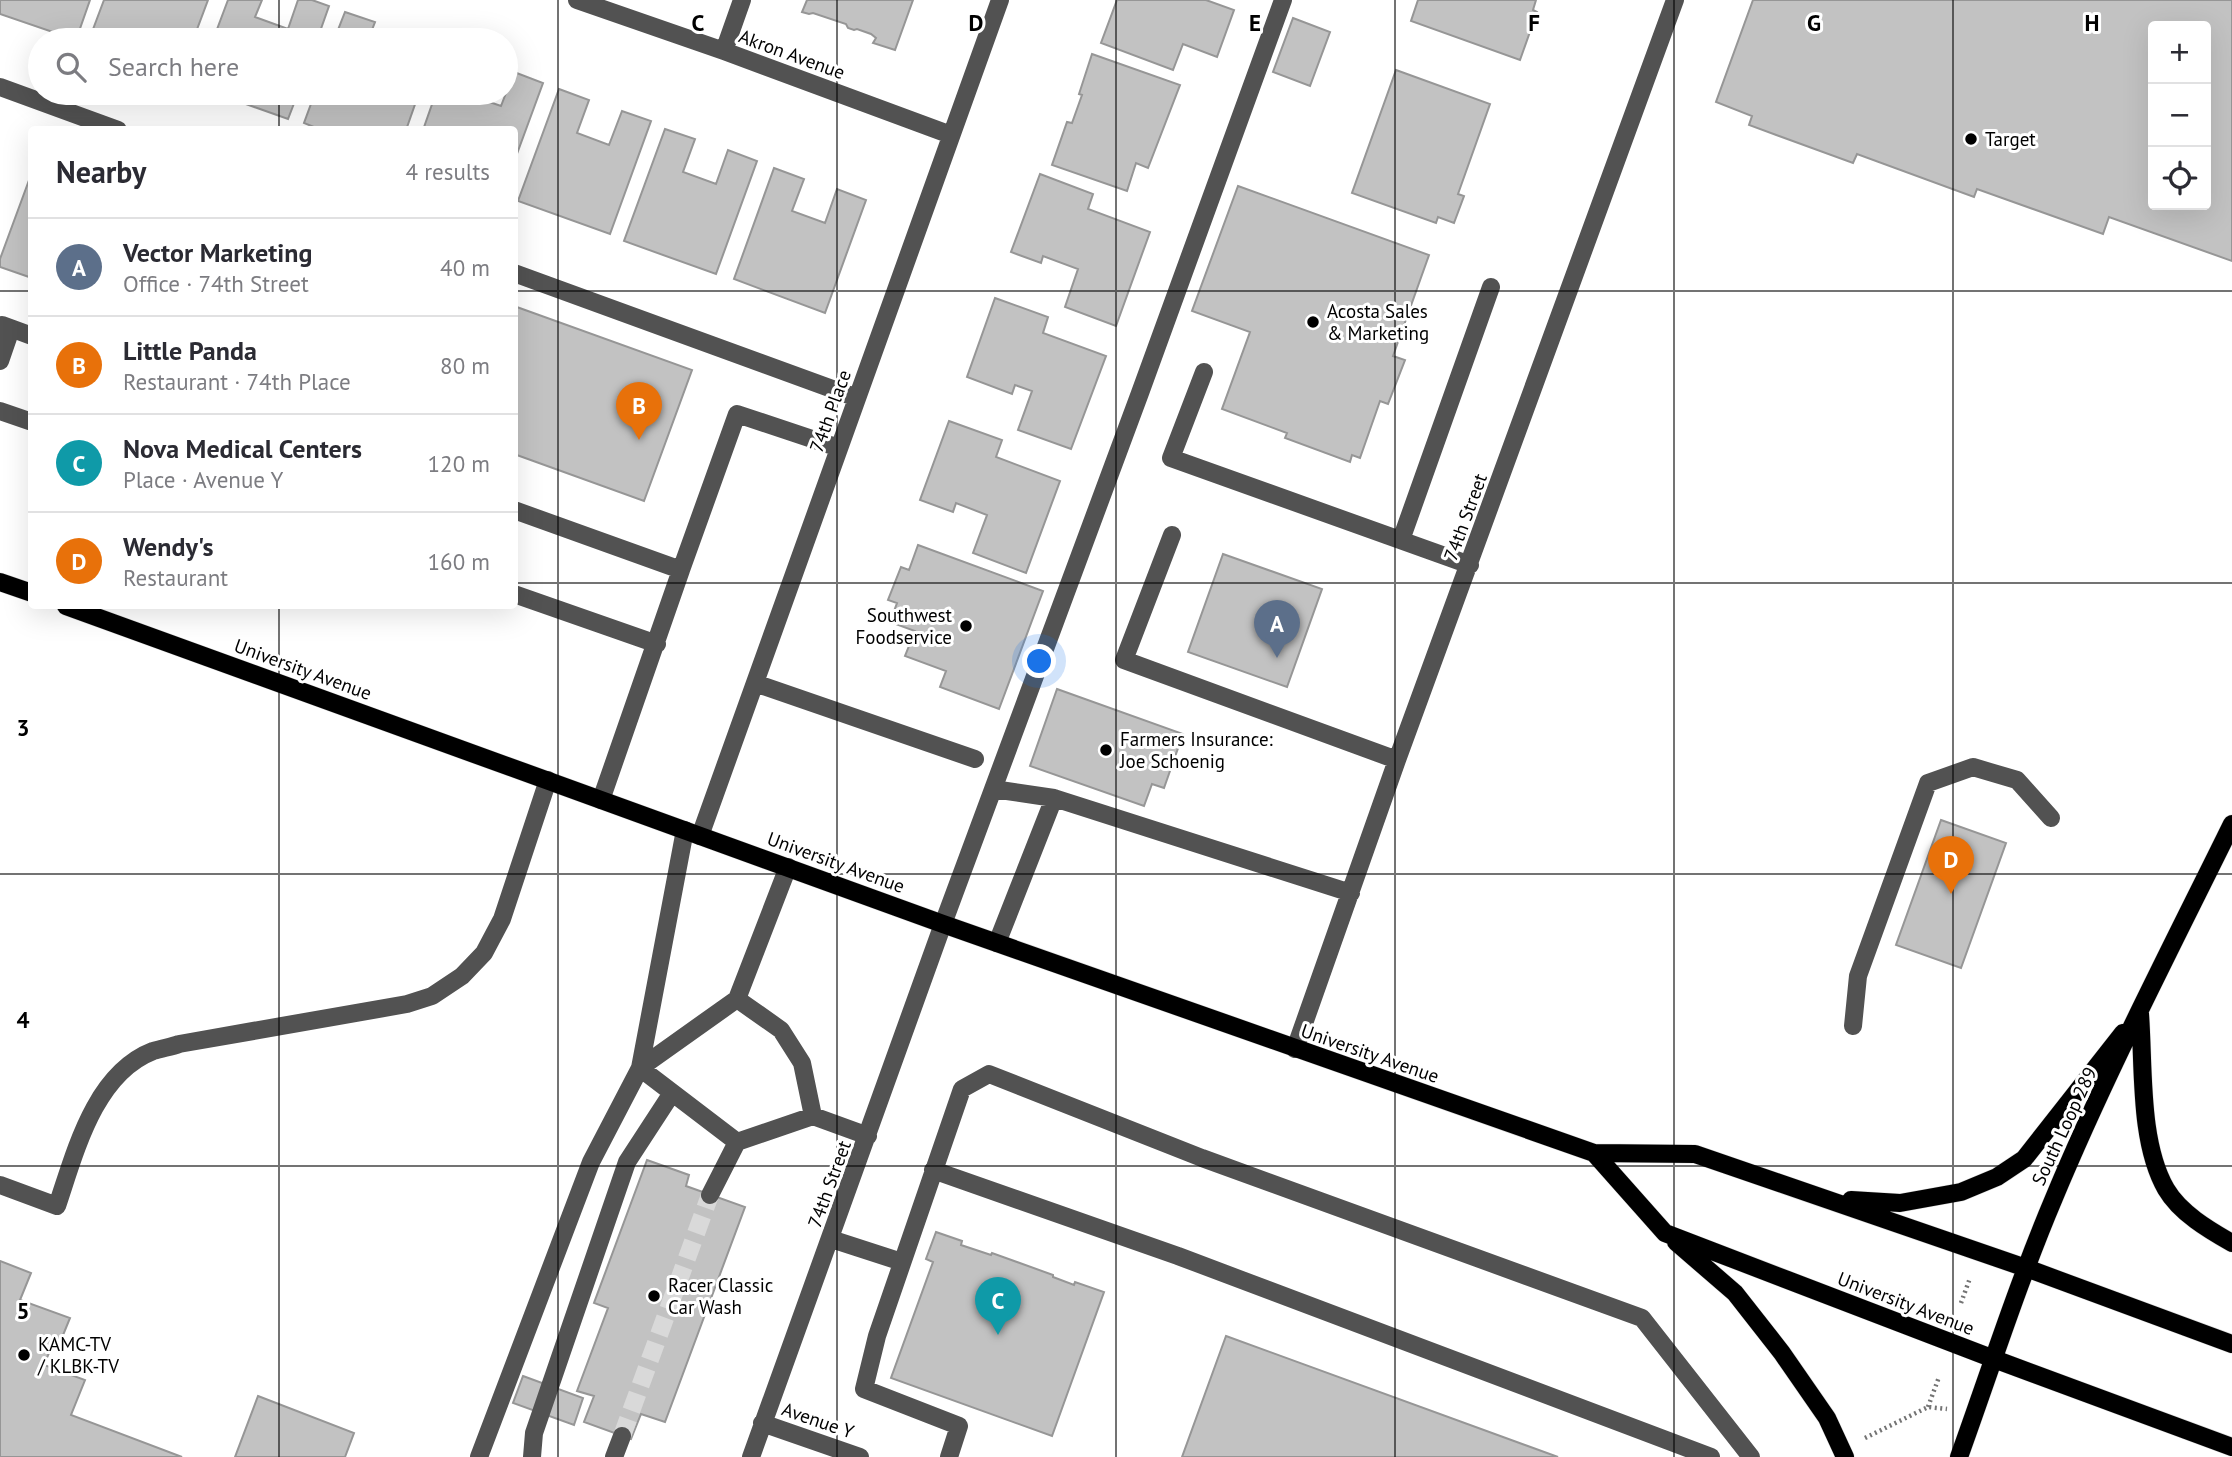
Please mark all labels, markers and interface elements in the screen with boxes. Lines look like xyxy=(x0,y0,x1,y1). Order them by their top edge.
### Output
text: C xyxy=(692,8,705,37)
text: D xyxy=(969,8,983,37)
text: E xyxy=(1249,8,1261,37)
text: F xyxy=(1528,8,1540,37)
text: G xyxy=(1807,8,1821,37)
text: H xyxy=(2085,8,2099,37)
map controls xyxy=(2148,21,2211,210)
button: + xyxy=(2148,21,2211,84)
street label: Akron Avenue xyxy=(736,24,848,84)
search box xyxy=(28,28,518,105)
icon: search xyxy=(52,48,90,86)
text: Search here xyxy=(108,50,239,83)
button: − xyxy=(2148,84,2211,147)
place label: Target xyxy=(1985,127,2036,151)
marker: Target xyxy=(1963,131,1979,147)
button: locate xyxy=(2148,147,2211,210)
text: Nearby xyxy=(56,152,146,191)
text: 4 results xyxy=(406,157,490,186)
text: Vector Marketing xyxy=(123,236,312,269)
text: A xyxy=(72,253,86,282)
text: 40 m xyxy=(440,253,490,282)
text: Office · 74th Street xyxy=(123,269,309,298)
place label: Acosta Sales & Marketing xyxy=(1327,299,1429,345)
marker: Acosta Sales & Marketing xyxy=(1305,314,1321,330)
text: Little Panda xyxy=(123,334,257,367)
text: B xyxy=(72,351,86,380)
text: 80 m xyxy=(440,351,490,380)
street label: 74th Place xyxy=(804,366,856,456)
text: Restaurant · 74th Place xyxy=(123,367,351,396)
pin: B xyxy=(616,382,662,440)
text: Nova Medical Centers xyxy=(123,432,362,465)
text: C xyxy=(73,449,85,478)
text: 120 m xyxy=(428,449,490,478)
text: Place · Avenue Y xyxy=(123,465,283,494)
street label: 74th Street xyxy=(1438,470,1492,564)
text: Wendy's xyxy=(123,530,214,563)
text: D xyxy=(72,547,86,576)
text: 160 m xyxy=(428,547,490,576)
text: Restaurant xyxy=(123,563,228,592)
pin: A xyxy=(1254,600,1300,658)
place label: Southwest Foodservice xyxy=(855,603,953,649)
marker: Southwest Foodservice xyxy=(958,618,974,634)
street label: University Avenue xyxy=(231,633,375,705)
your location xyxy=(1022,644,1056,678)
text: 3 xyxy=(16,713,30,742)
place label: Farmers Insurance: Joe Schoenig xyxy=(1119,727,1273,773)
marker: Farmers Insurance: Joe Schoenig xyxy=(1098,742,1114,758)
street label: University Avenue xyxy=(764,826,908,898)
pin: D xyxy=(1928,836,1974,894)
text: 4 xyxy=(16,1005,30,1034)
street label: University Avenue xyxy=(1298,1018,1442,1088)
street label: South Loop 289 xyxy=(2026,1063,2102,1189)
street label: 74th Street xyxy=(802,1137,856,1231)
street label: University Avenue xyxy=(1834,1266,1978,1340)
place label: Racer Classic Car Wash xyxy=(668,1273,773,1319)
pin: C xyxy=(975,1277,1021,1335)
marker: Racer Classic Car Wash xyxy=(646,1288,662,1304)
text: 5 xyxy=(16,1296,30,1325)
place label: KAMC-TV / KLBK-TV xyxy=(37,1332,119,1378)
marker: KAMC-TV / KLBK-TV xyxy=(16,1347,32,1363)
street label: Avenue Y xyxy=(779,1397,857,1444)

